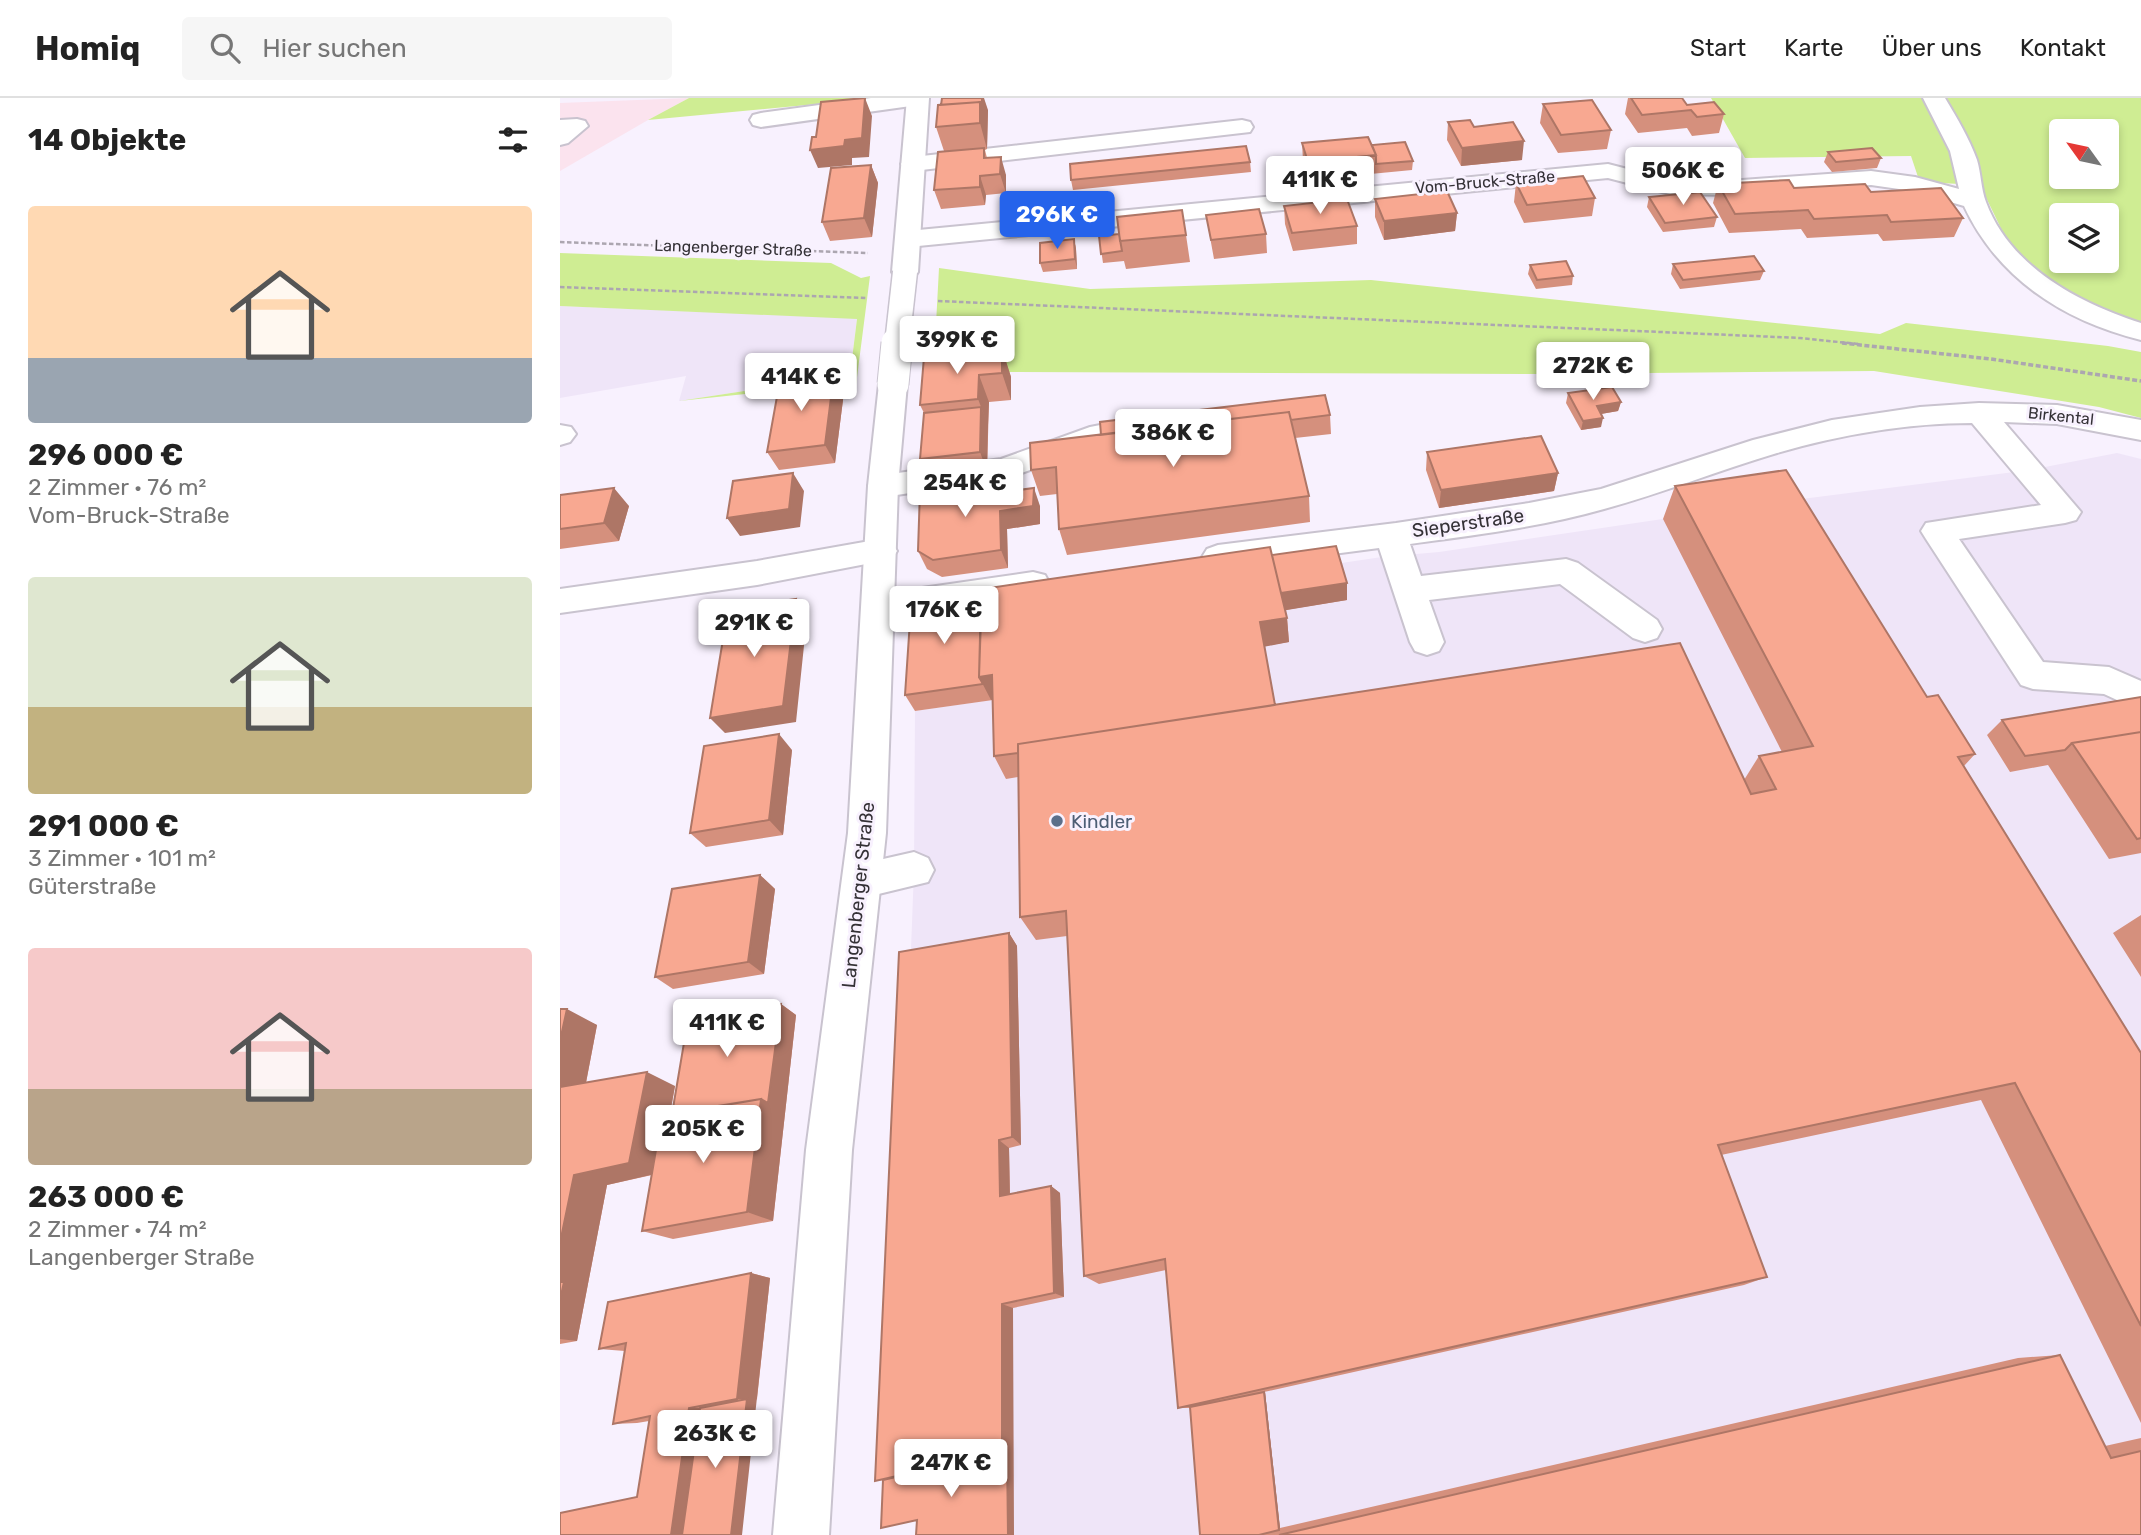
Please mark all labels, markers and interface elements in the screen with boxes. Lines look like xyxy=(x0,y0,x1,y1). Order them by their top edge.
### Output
search box xyxy=(182,17,672,80)
text: Homiq xyxy=(35,29,140,68)
icon: search xyxy=(206,29,244,67)
text: Hier suchen xyxy=(262,33,407,64)
text: Start xyxy=(1690,34,1746,62)
text: Karte xyxy=(1784,34,1844,62)
text: Über uns xyxy=(1882,34,1982,62)
text: Kontakt xyxy=(2020,34,2106,62)
north arrow xyxy=(2049,119,2119,189)
map controls xyxy=(2049,119,2119,273)
icon: filters xyxy=(494,121,532,159)
text: 14 Objekte xyxy=(28,122,186,158)
pin: 506K € xyxy=(1626,148,1740,207)
pin: 411K € xyxy=(1263,156,1377,216)
text: 506K € xyxy=(1641,156,1725,184)
text: 411K € xyxy=(1282,165,1358,193)
street label: Vom-Bruck-Straße xyxy=(1414,166,1556,198)
pin: 296K € xyxy=(1000,192,1114,251)
text: 296K € xyxy=(1016,200,1098,228)
button: layers xyxy=(2049,203,2119,273)
street label: Langenberger Straße xyxy=(654,236,812,260)
icon: home xyxy=(217,252,343,378)
pin: 399K € xyxy=(900,316,1014,376)
text: 399K € xyxy=(916,325,998,353)
pin: 272K € xyxy=(1536,342,1650,402)
text: 272K € xyxy=(1552,351,1634,379)
pin: 414K € xyxy=(744,354,858,413)
text: 414K € xyxy=(761,362,841,390)
street label: Birkental xyxy=(2027,403,2095,429)
pin: 386K € xyxy=(1116,410,1230,469)
text: 386K € xyxy=(1131,418,1215,446)
text: 296 000 € xyxy=(28,437,184,473)
pin: 254K € xyxy=(908,460,1022,519)
text: 254K € xyxy=(923,468,1007,496)
text: 2 Zimmer · 76 m² xyxy=(28,473,206,501)
text: Vom-Bruck-Straße xyxy=(28,501,230,529)
street label: Sieperstraße xyxy=(1411,504,1525,542)
pin: 176K € xyxy=(887,587,1001,646)
text: 176K € xyxy=(905,595,983,623)
pin: 291K € xyxy=(697,600,811,659)
text: 291K € xyxy=(714,608,794,636)
icon: home xyxy=(217,623,343,749)
street label: Langenberger Straße xyxy=(837,801,879,989)
text: 291 000 € xyxy=(28,808,179,844)
place label: Kindler xyxy=(1071,810,1133,833)
marker: Kindler xyxy=(1049,813,1065,829)
text: 3 Zimmer · 101 m² xyxy=(28,844,216,872)
text: Güterstraße xyxy=(28,872,157,900)
icon: home xyxy=(217,994,343,1120)
pin: 411K € xyxy=(670,1000,784,1059)
text: 411K € xyxy=(689,1008,765,1036)
pin: 205K € xyxy=(646,1105,760,1165)
text: 205K € xyxy=(661,1114,745,1142)
text: 263 000 € xyxy=(28,1179,184,1215)
text: 2 Zimmer · 74 m² xyxy=(28,1215,207,1243)
text: Langenberger Straße xyxy=(28,1243,255,1271)
pin: 263K € xyxy=(658,1410,772,1470)
text: 263K € xyxy=(673,1419,757,1447)
pin: 247K € xyxy=(894,1440,1008,1499)
text: 247K € xyxy=(910,1448,992,1476)

